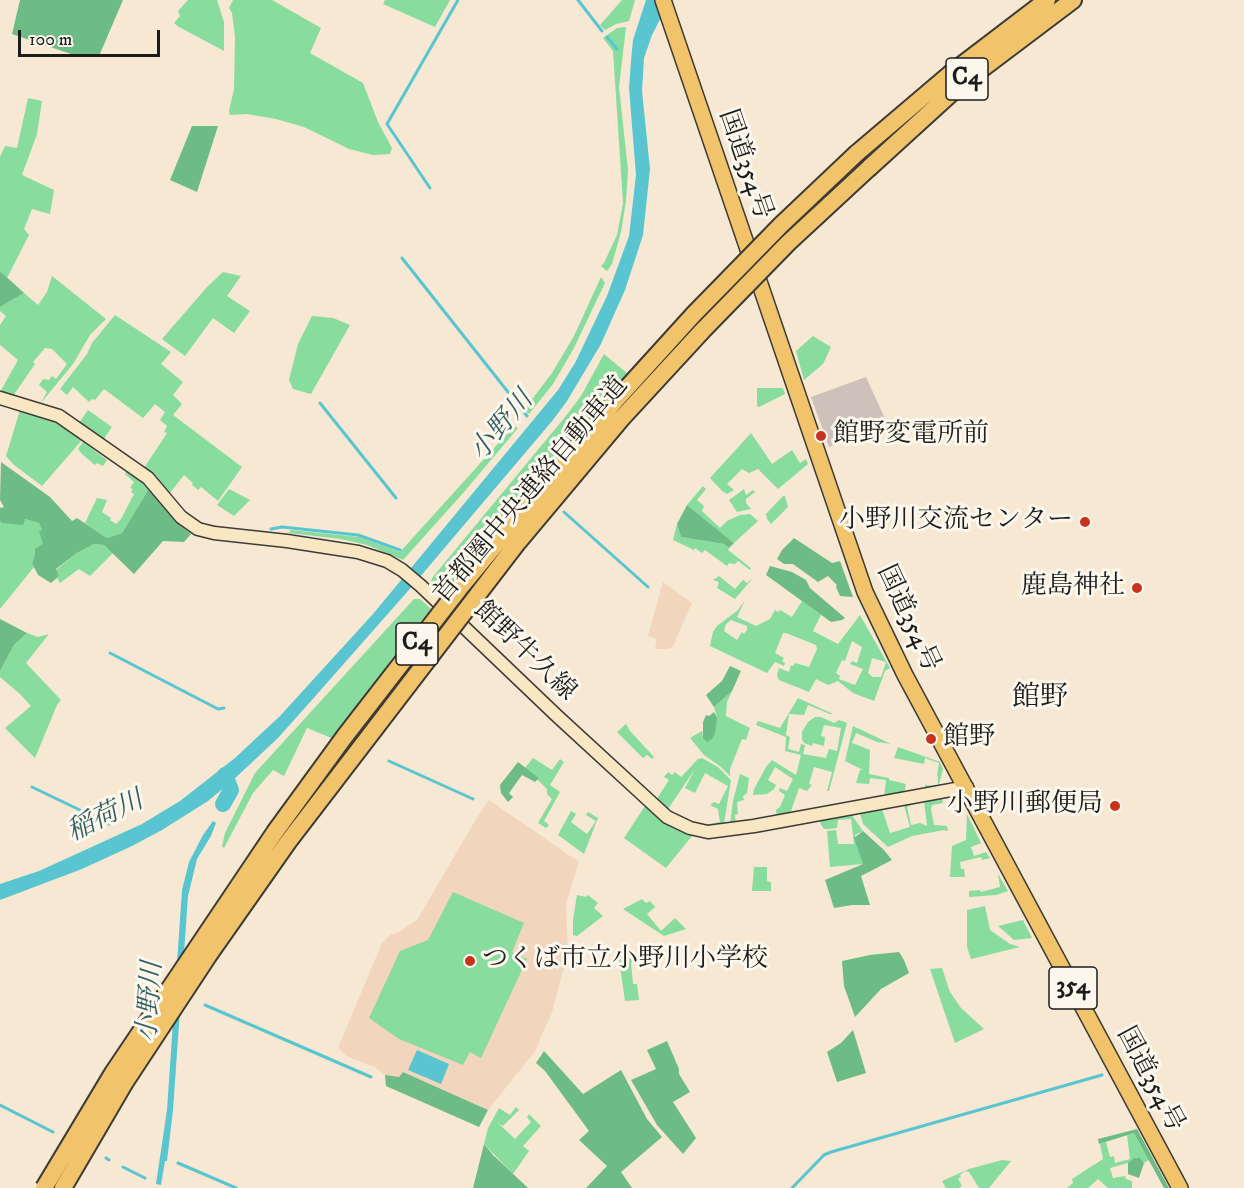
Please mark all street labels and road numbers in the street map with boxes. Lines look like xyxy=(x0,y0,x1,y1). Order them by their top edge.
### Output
road number: C4 xyxy=(946,58,988,100)
street label: 国道354号 xyxy=(711,106,777,224)
street label: 首都圏中央連絡自動車道 xyxy=(428,371,636,611)
street label: 国道354号 xyxy=(869,561,945,677)
street label: 館野牛久線 xyxy=(466,596,582,708)
road number: C4 xyxy=(396,623,438,665)
road number: 354 xyxy=(1049,967,1097,1009)
street label: 国道354号 xyxy=(1108,1022,1190,1138)

